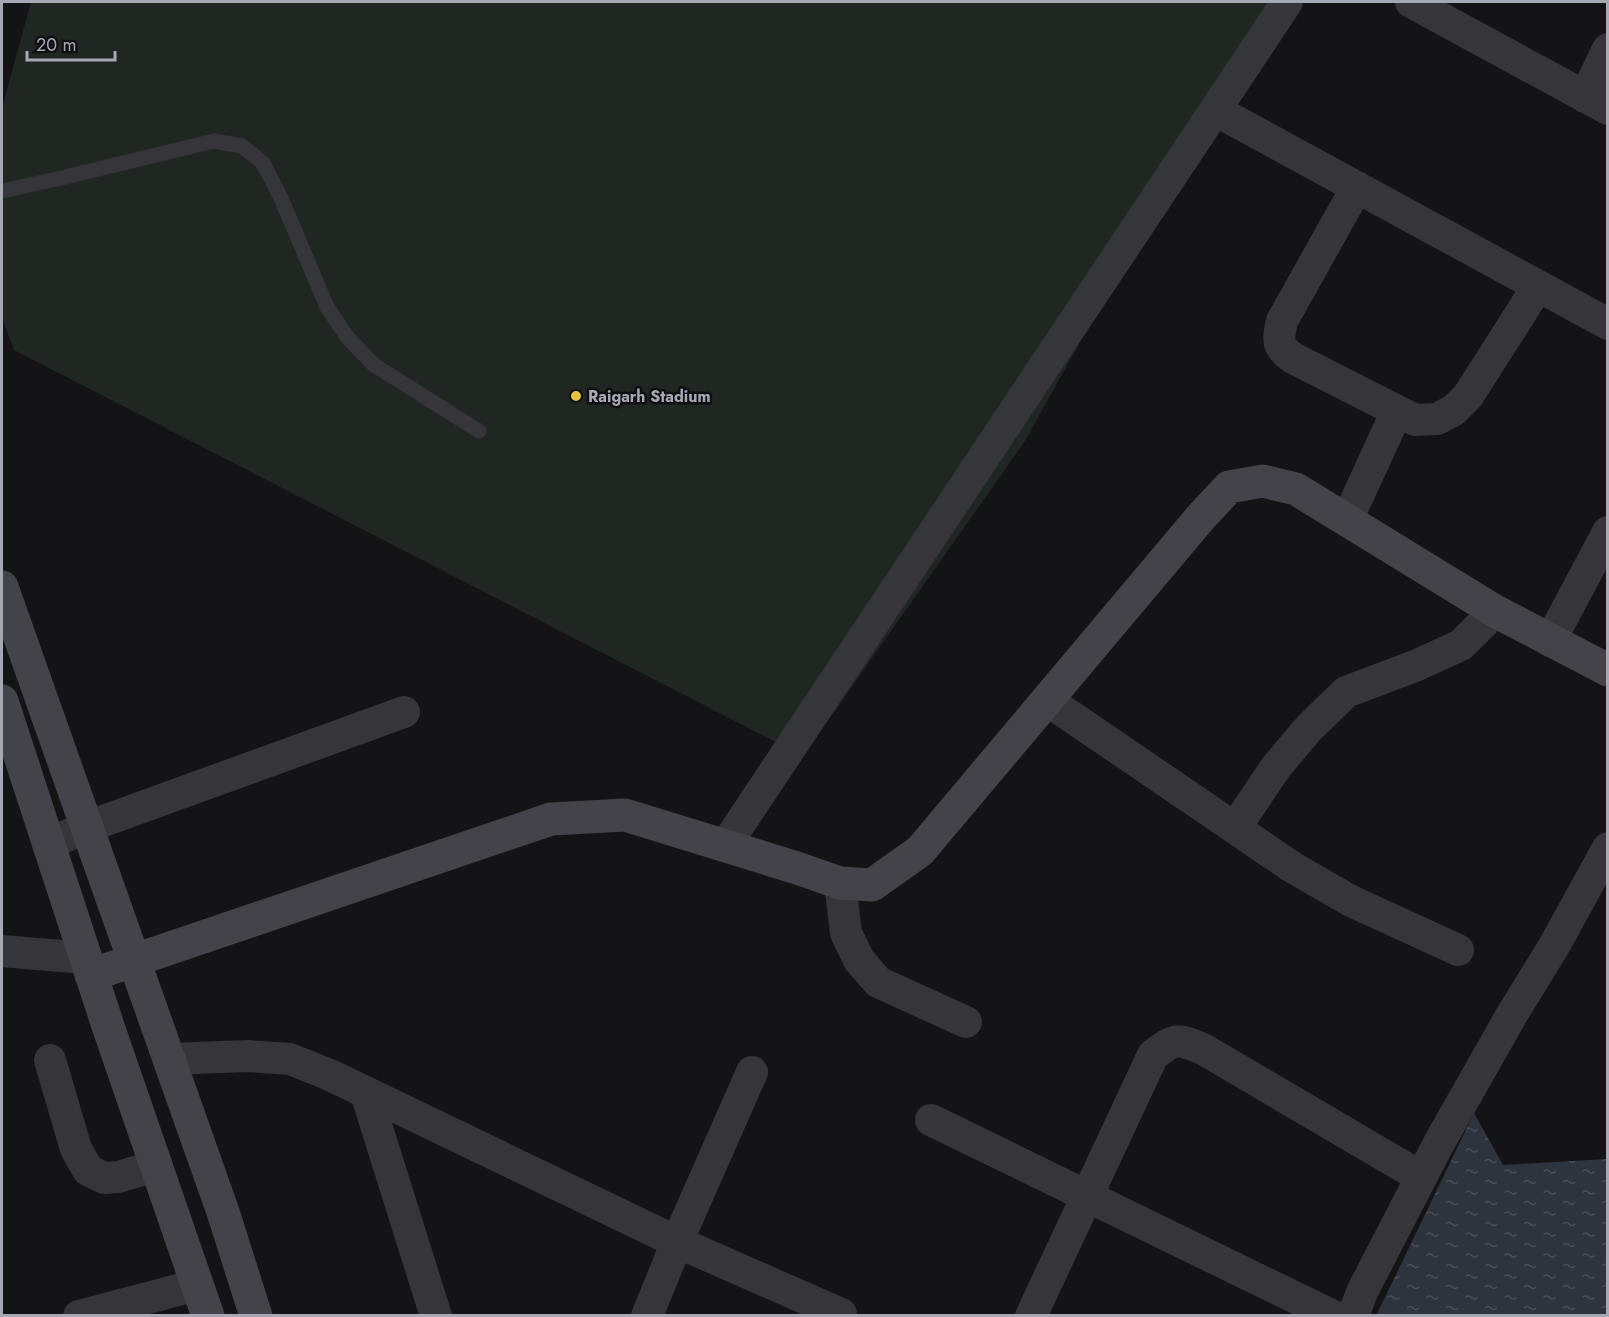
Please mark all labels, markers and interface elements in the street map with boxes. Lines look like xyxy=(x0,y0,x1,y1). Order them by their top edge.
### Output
scale bar xyxy=(27,24,116,62)
text: 20 m xyxy=(36,32,76,58)
place label: Raigarh Stadium xyxy=(588,385,711,408)
marker: Raigarh Stadium xyxy=(569,389,583,403)

